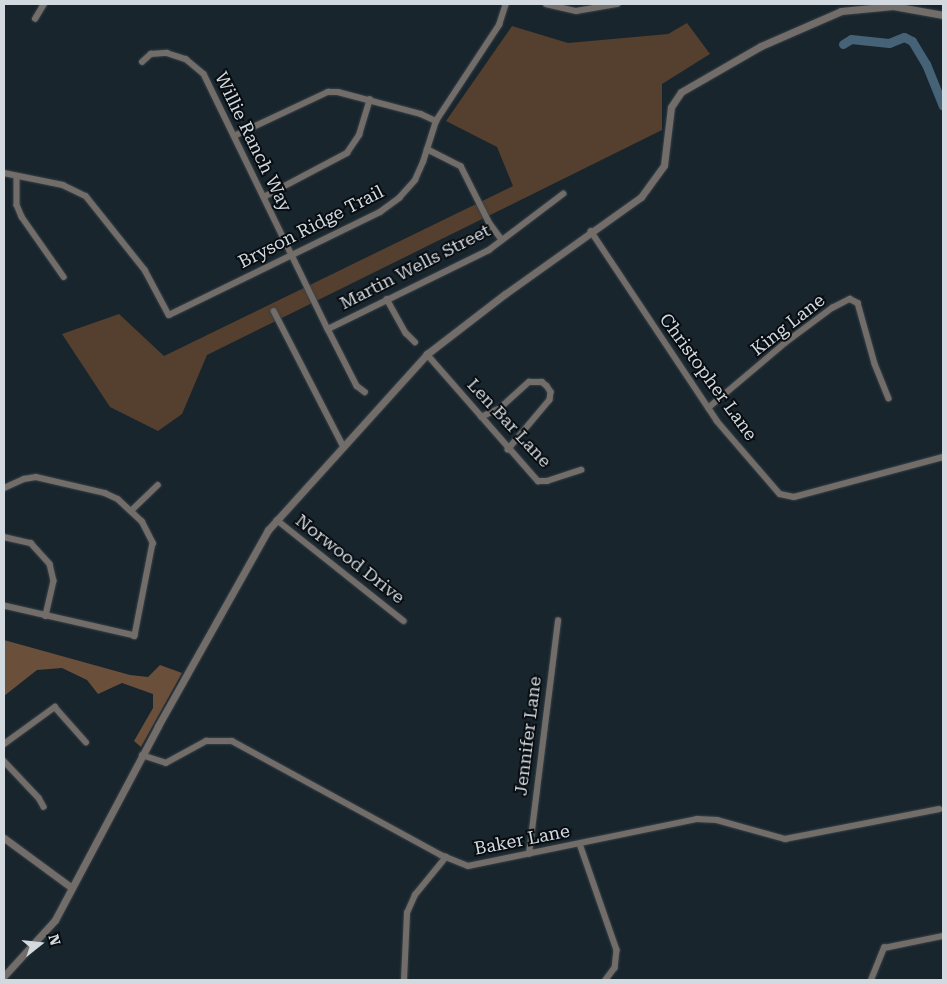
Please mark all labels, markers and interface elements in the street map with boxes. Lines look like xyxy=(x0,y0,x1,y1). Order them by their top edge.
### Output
street label: Willie Ranch Way xyxy=(210,69,296,215)
street label: Bryson Ridge Trail xyxy=(235,181,387,273)
street label: Martin Wells Street xyxy=(336,220,494,314)
street label: King Lane xyxy=(747,289,829,361)
street label: Christopher Lane xyxy=(655,309,761,445)
street label: Len Bar Lane xyxy=(462,374,556,472)
street label: Norwood Drive xyxy=(291,510,409,608)
street label: Jennifer Lane xyxy=(510,675,546,797)
street label: Baker Lane xyxy=(472,820,572,860)
north arrow xyxy=(15,919,65,969)
text: N xyxy=(45,932,64,947)

